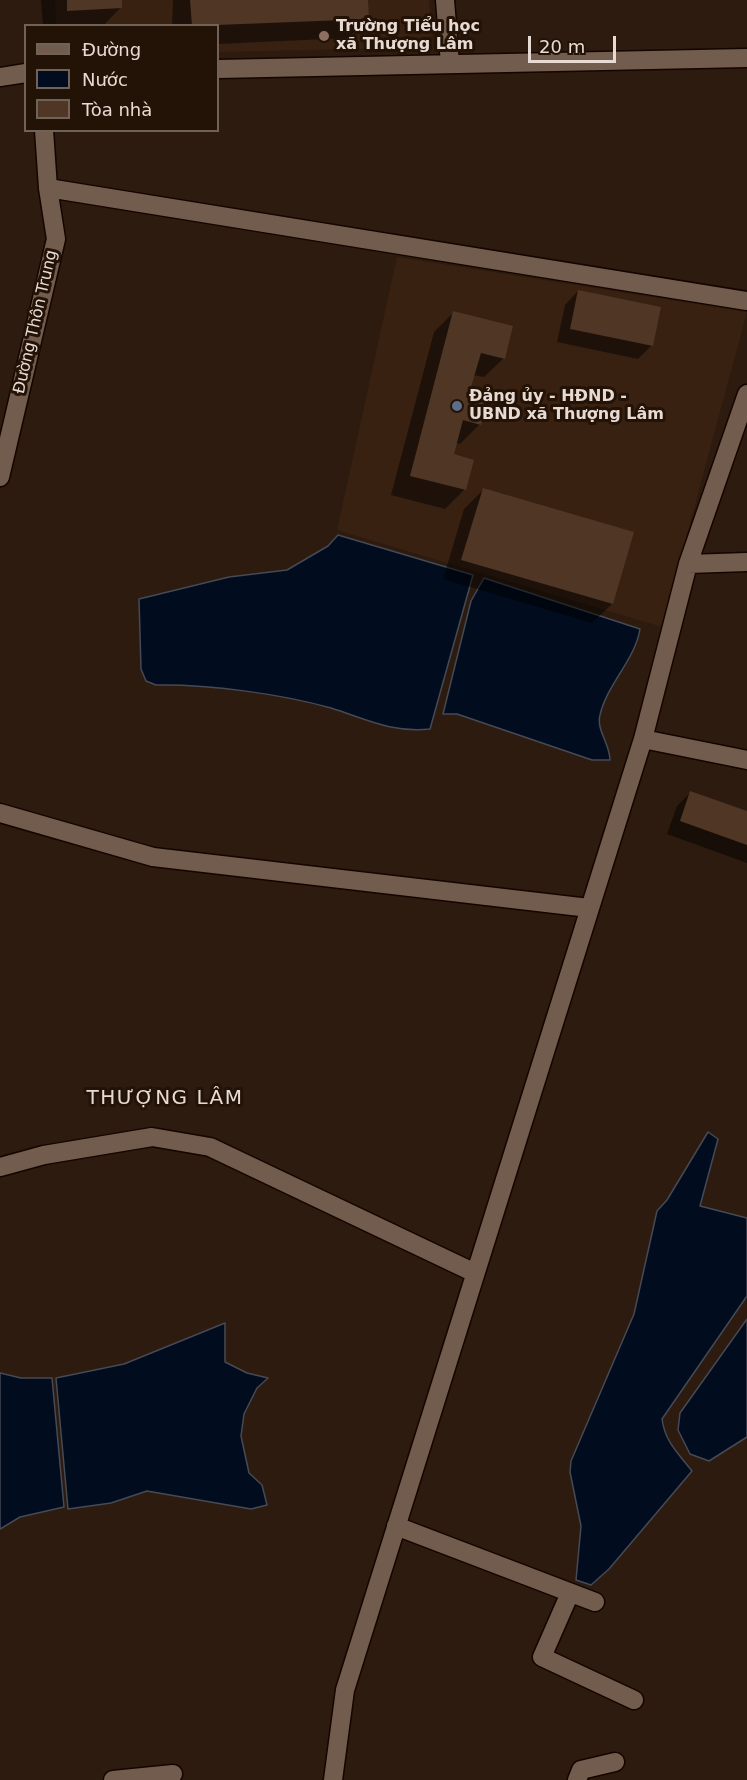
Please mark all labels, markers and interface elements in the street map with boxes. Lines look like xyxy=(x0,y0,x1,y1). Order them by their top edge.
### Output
place label: Trường Tiểu học xã Thượng Lâm xyxy=(336,17,480,55)
legend xyxy=(24,24,219,132)
scale bar xyxy=(531,24,620,62)
marker: Trường Tiểu học xã Thượng Lâm xyxy=(317,29,331,43)
text: 20 m xyxy=(539,36,585,57)
text: Đường xyxy=(82,39,141,60)
text: Nước xyxy=(82,69,128,90)
text: Tòa nhà xyxy=(82,99,152,120)
street label: Đường Thôn Trung xyxy=(10,248,62,396)
place label: Đảng ủy - HĐND - UBND xã Thượng Lâm xyxy=(469,387,664,425)
marker: Đảng ủy - HĐND - UBND xã Thượng Lâm xyxy=(450,399,464,413)
district label: THƯỢNG LÂM xyxy=(86,1087,244,1111)

